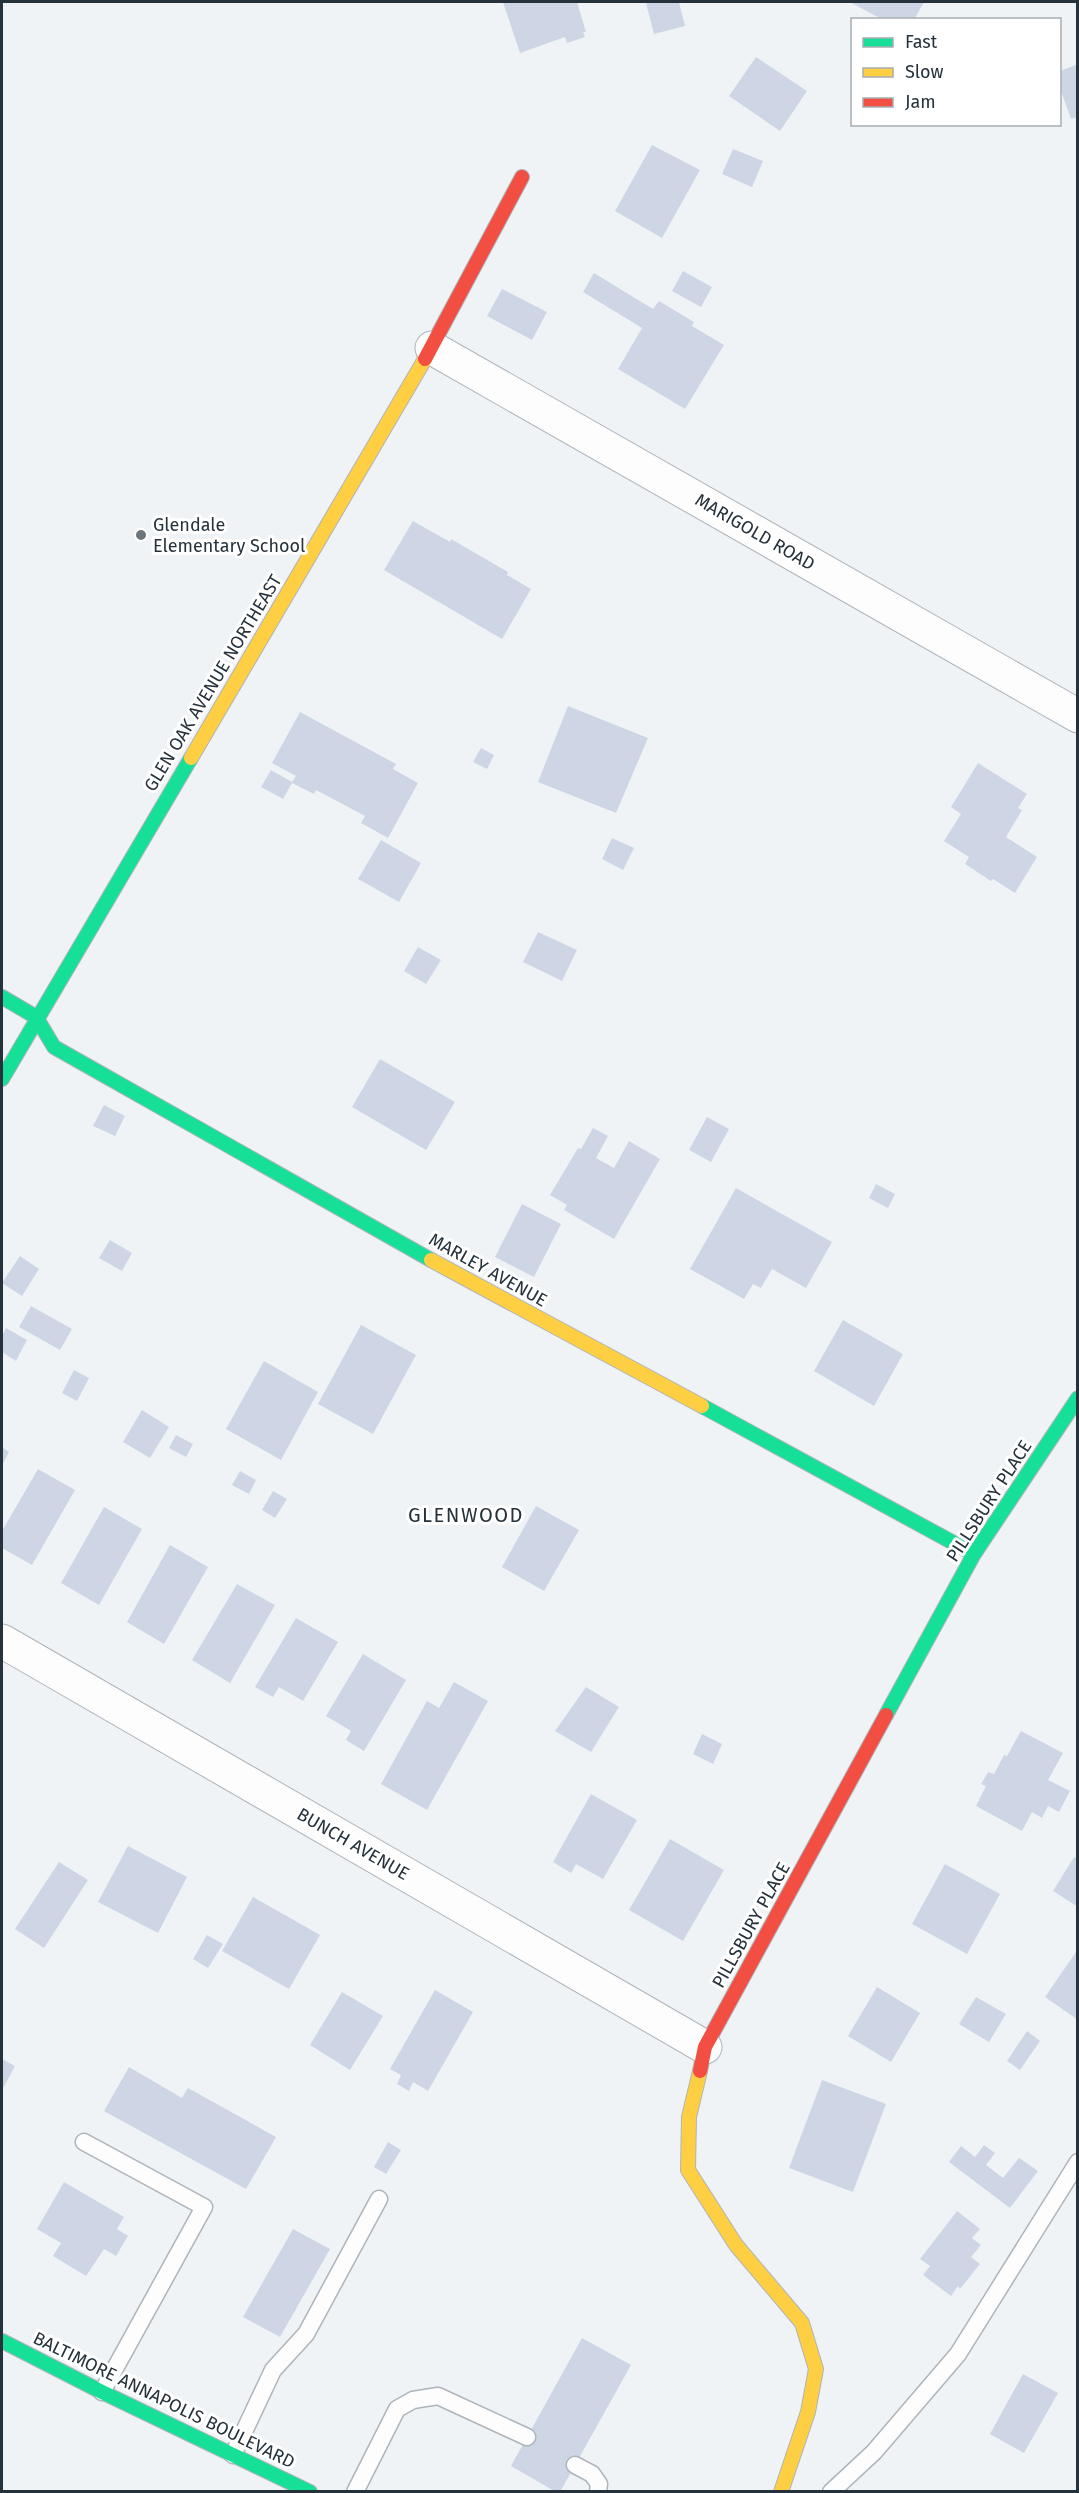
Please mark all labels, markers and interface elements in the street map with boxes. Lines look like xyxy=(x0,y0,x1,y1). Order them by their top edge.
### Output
legend xyxy=(851,18,1061,126)
text: Fast xyxy=(905,31,938,53)
text: Slow xyxy=(905,61,944,83)
text: Jam xyxy=(905,91,936,113)
street label: MARIGOLD ROAD xyxy=(691,489,819,575)
place label: Glendale Elementary School xyxy=(153,514,305,557)
marker: Glendale Elementary School xyxy=(134,528,148,542)
street label: GLEN OAK AVENUE NORTHEAST xyxy=(140,570,287,795)
street label: MARLEY AVENUE xyxy=(425,1228,551,1312)
street label: PILLSBURY PLACE xyxy=(942,1436,1036,1566)
district label: GLENWOOD xyxy=(408,1503,524,1527)
street label: BUNCH AVENUE xyxy=(293,1803,413,1885)
street label: PILLSBURY PLACE xyxy=(707,1858,795,1992)
street label: BALTIMORE ANNAPOLIS BOULEVARD xyxy=(30,2327,298,2473)

